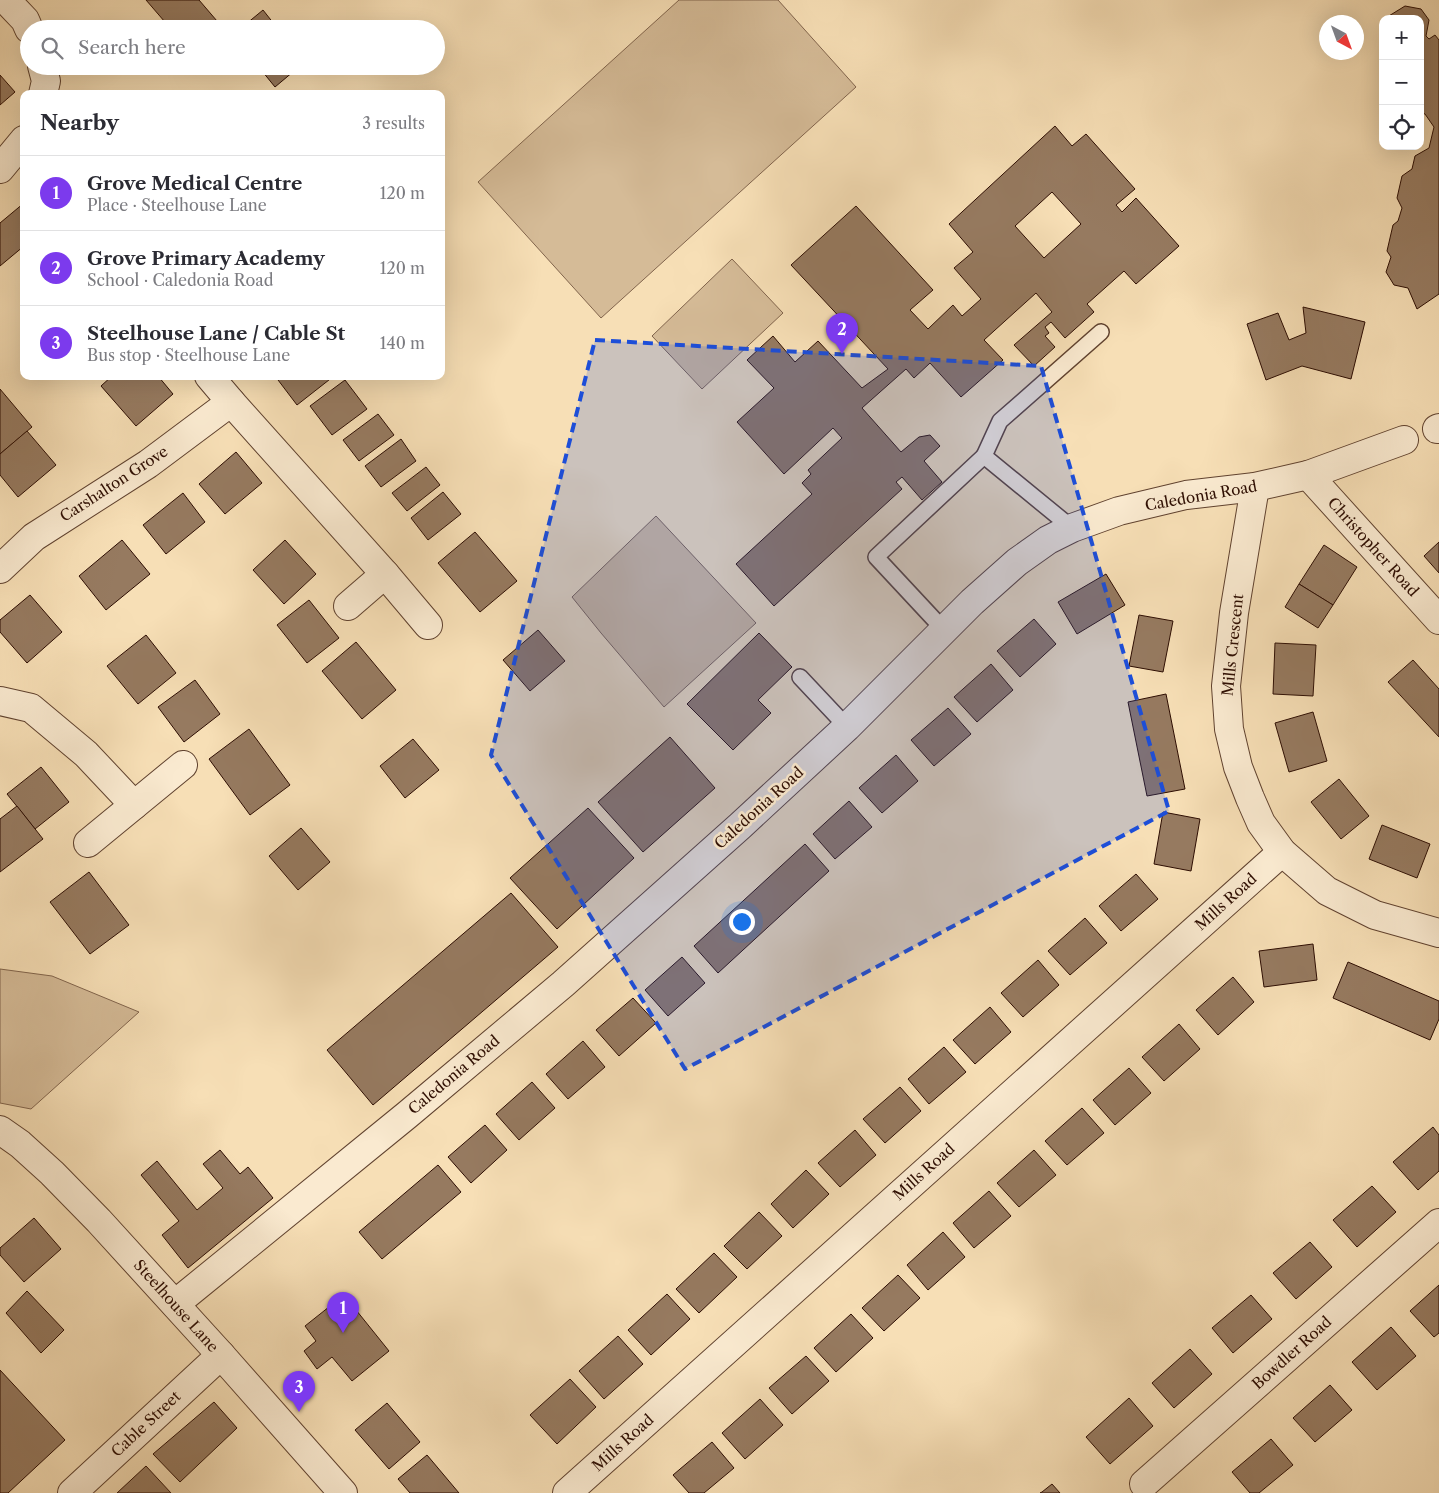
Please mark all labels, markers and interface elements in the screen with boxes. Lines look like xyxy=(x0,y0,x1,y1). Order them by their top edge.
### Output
north arrow xyxy=(1319,15,1364,60)
map controls xyxy=(1379,15,1424,150)
button: + xyxy=(1379,15,1424,60)
search box xyxy=(20,20,445,75)
icon: search xyxy=(38,34,66,62)
text: Search here xyxy=(78,36,186,59)
button: − xyxy=(1379,60,1424,105)
button: locate xyxy=(1379,105,1424,150)
text: Nearby xyxy=(40,110,119,135)
text: 3 results xyxy=(362,113,425,133)
text: Grove Medical Centre xyxy=(87,172,302,195)
text: 1 xyxy=(52,183,60,203)
text: 120 m xyxy=(380,183,425,203)
text: Place · Steelhouse Lane xyxy=(87,195,267,215)
text: Grove Primary Academy xyxy=(87,247,325,270)
text: 2 xyxy=(51,258,61,278)
text: 120 m xyxy=(380,258,425,278)
text: School · Caledonia Road xyxy=(87,270,273,290)
pin: 2 xyxy=(826,313,858,354)
text: Steelhouse Lane / Cable St xyxy=(87,322,345,345)
text: 3 xyxy=(51,333,61,353)
text: 140 m xyxy=(380,333,425,353)
text: Bus stop · Steelhouse Lane xyxy=(87,345,290,365)
street label: Carshalton Grove xyxy=(56,442,171,526)
street label: Caledonia Road xyxy=(1143,476,1258,515)
street label: Christopher Road xyxy=(1324,493,1423,600)
street label: Mills Crescent xyxy=(1218,592,1247,697)
street label: Caledonia Road xyxy=(710,763,807,853)
street label: Mills Road xyxy=(1191,869,1260,934)
your location xyxy=(729,909,755,935)
street label: Caledonia Road xyxy=(404,1031,503,1118)
street label: Mills Road xyxy=(889,1139,958,1204)
street label: Steelhouse Lane xyxy=(130,1256,223,1356)
pin: 1 xyxy=(327,1292,359,1333)
street label: Bowdler Road xyxy=(1248,1312,1335,1393)
pin: 3 xyxy=(283,1371,315,1412)
street label: Cable Street xyxy=(107,1386,185,1461)
street label: Mills Road xyxy=(588,1410,657,1475)

